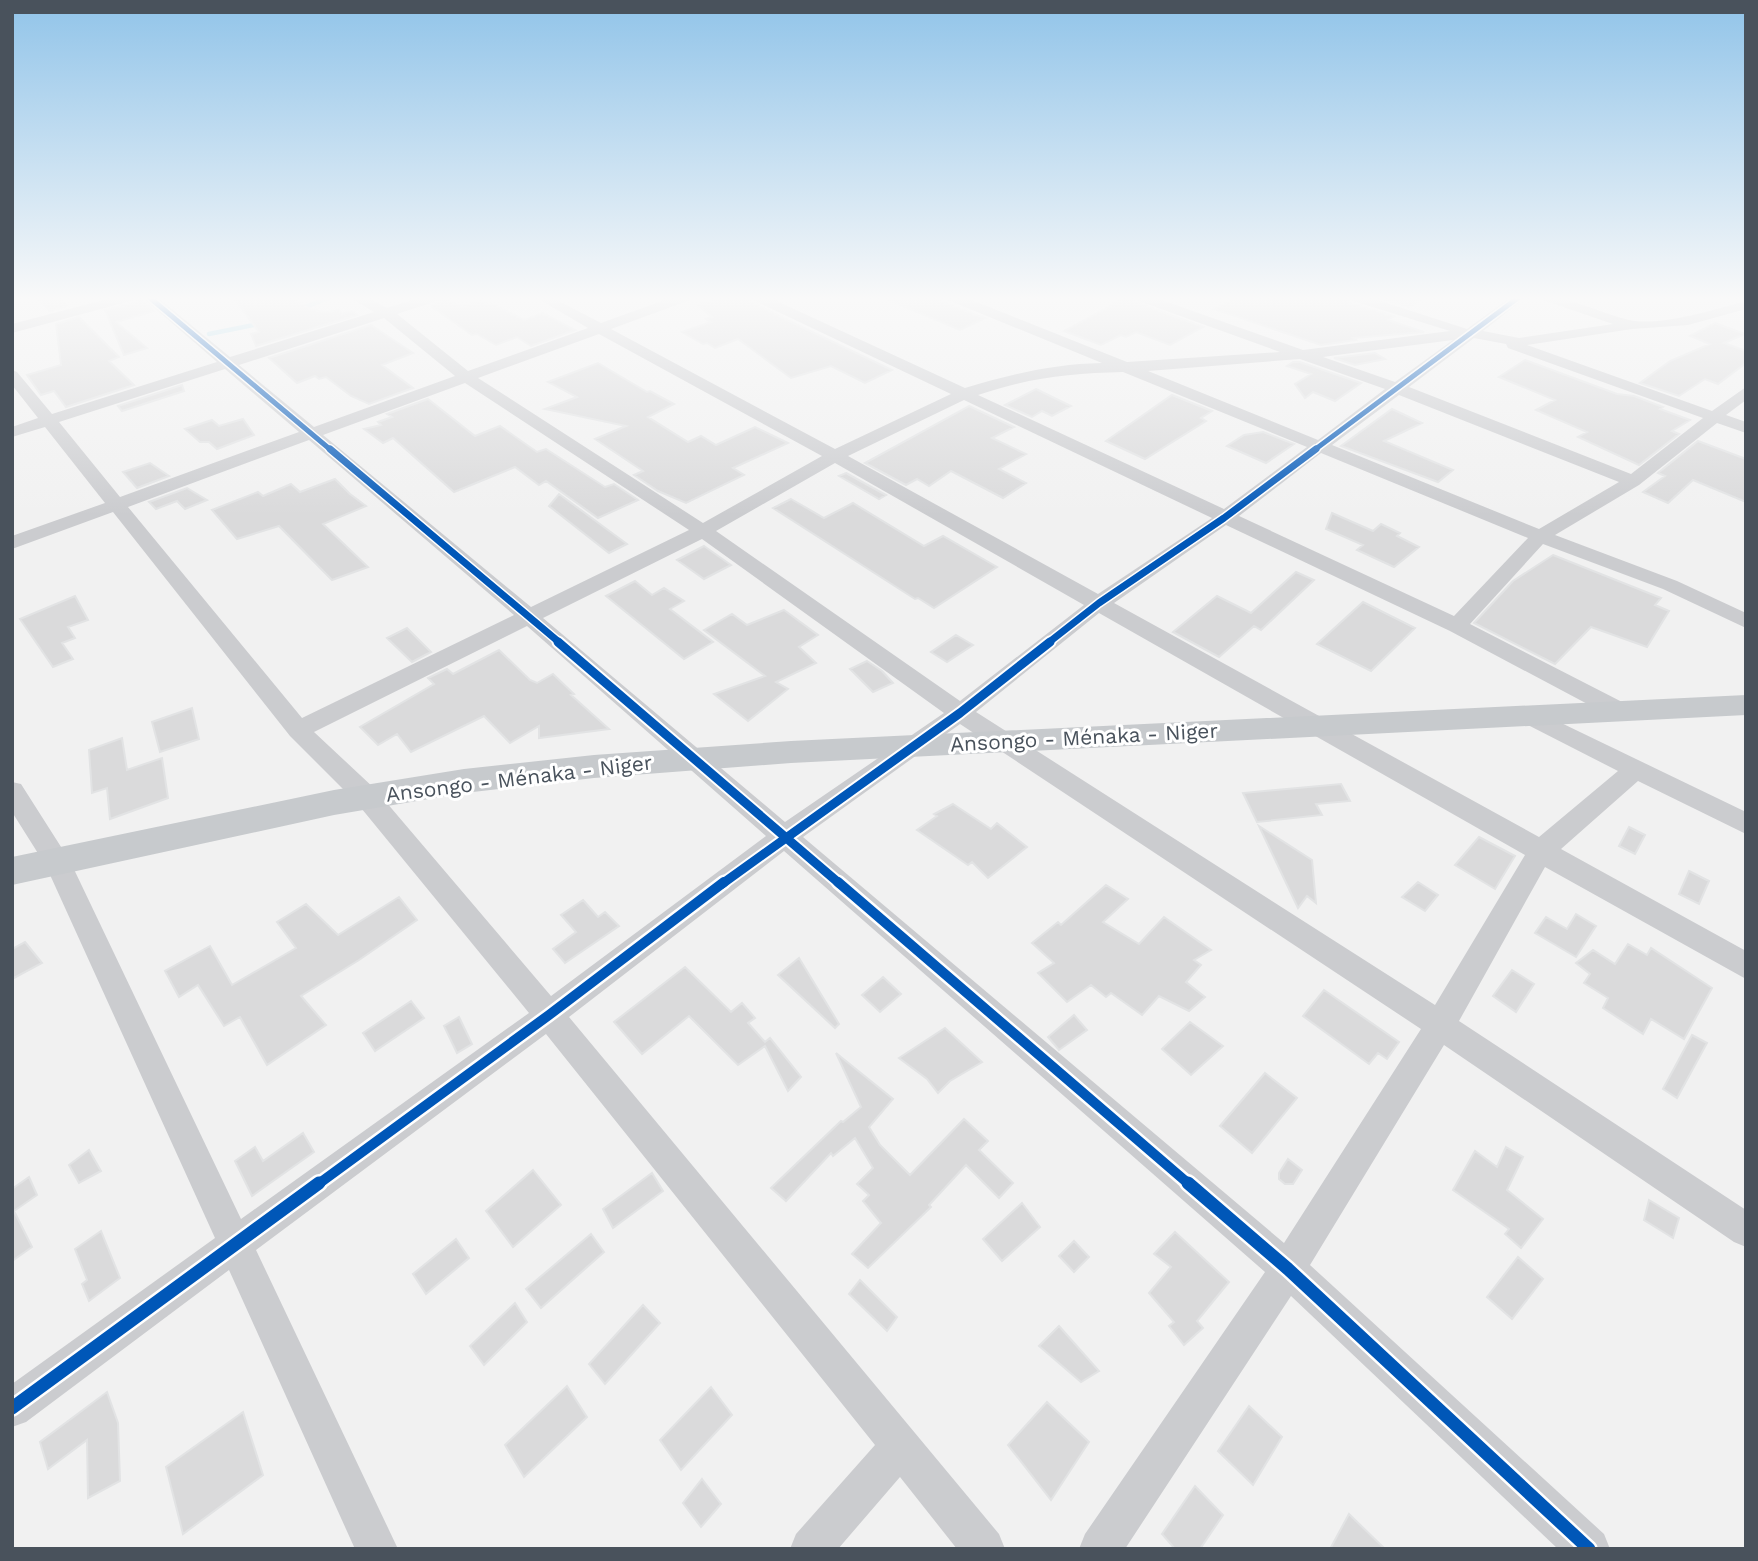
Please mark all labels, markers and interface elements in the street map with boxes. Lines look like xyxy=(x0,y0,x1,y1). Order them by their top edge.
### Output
street label: Ansongo - Ménaka - Niger xyxy=(949,717,1219,756)
street label: Ansongo - Ménaka - Niger xyxy=(384,749,654,807)

